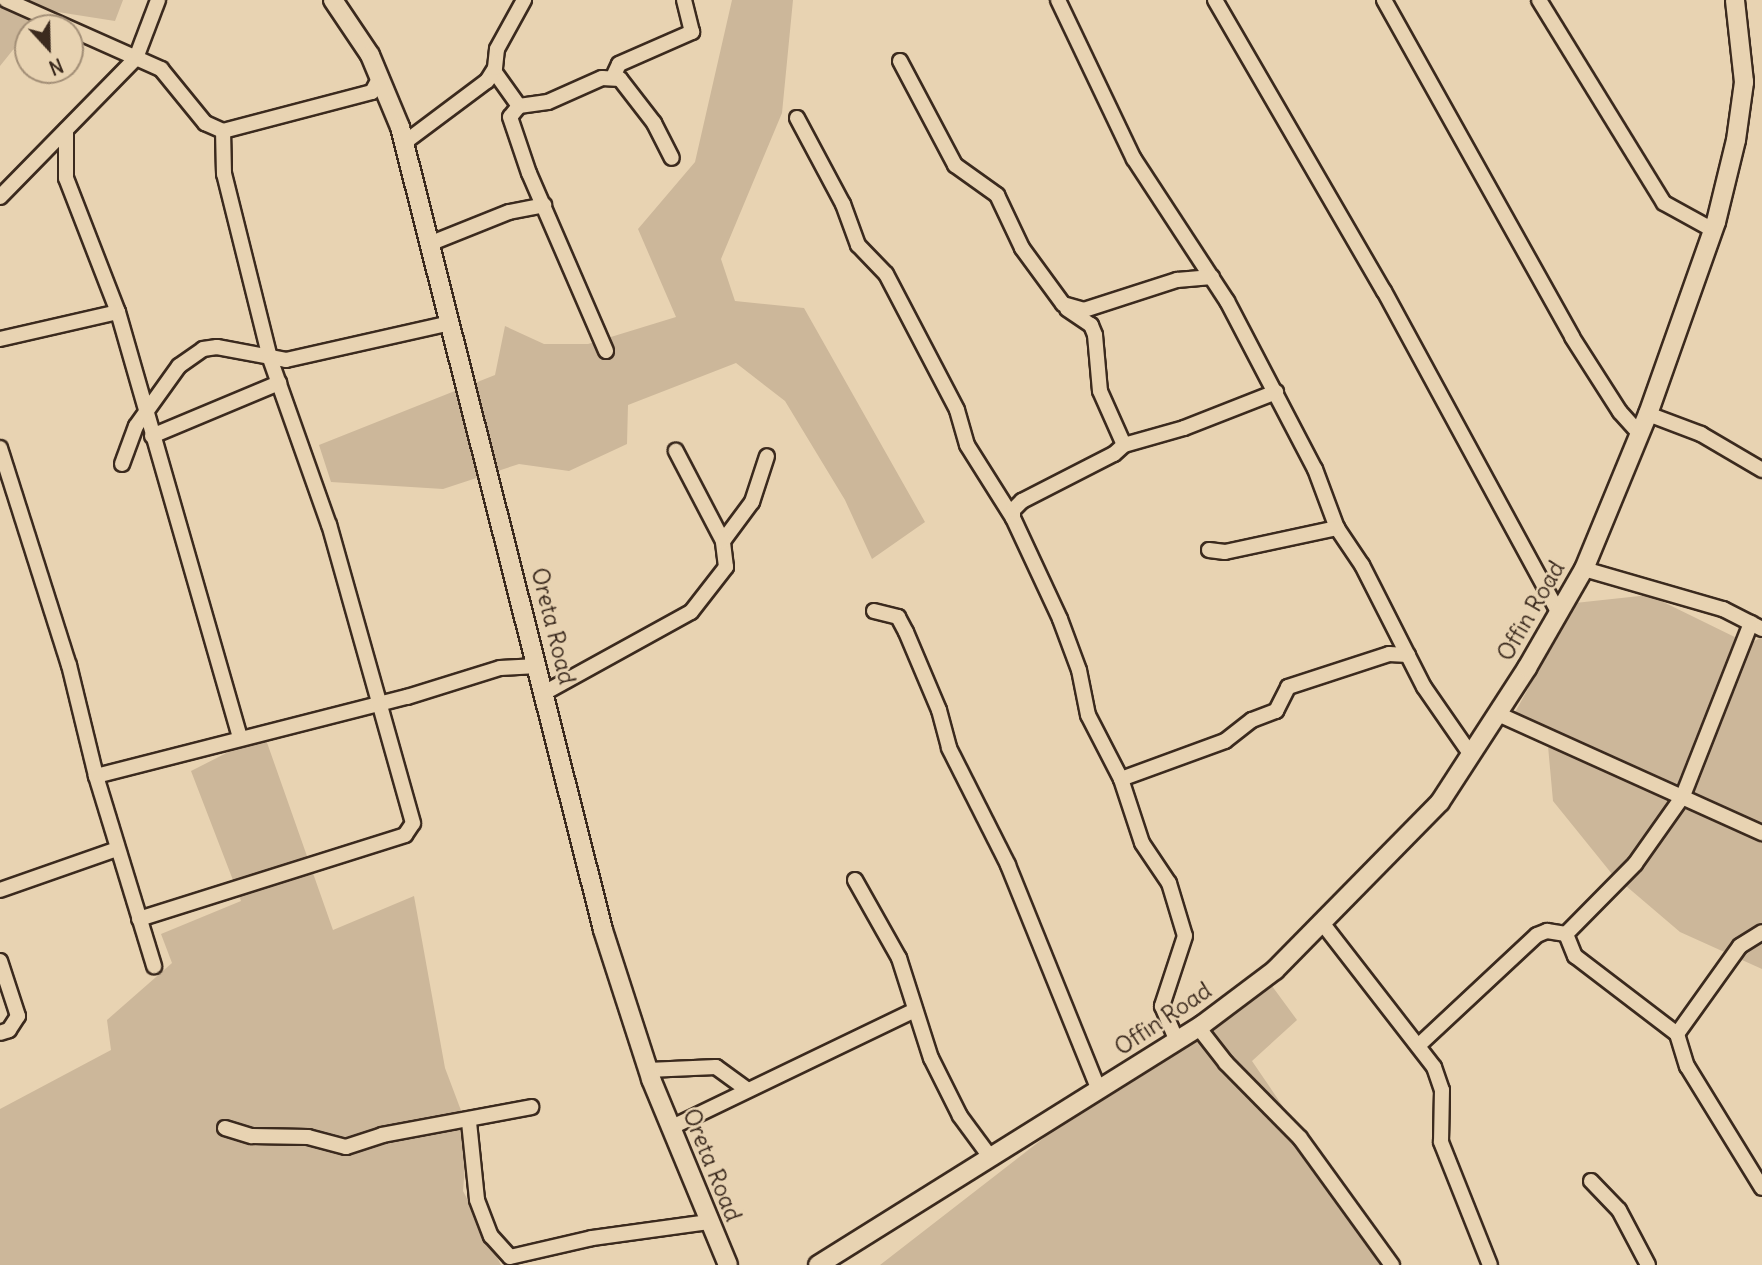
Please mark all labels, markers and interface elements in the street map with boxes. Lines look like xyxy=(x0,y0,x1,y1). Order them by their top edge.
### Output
north arrow xyxy=(14,14,84,84)
text: N xyxy=(46,53,67,80)
street label: Offin Road xyxy=(1491,556,1571,666)
street label: Oreta Road xyxy=(525,565,581,687)
street label: Offin Road xyxy=(1109,977,1217,1061)
street label: Oreta Road xyxy=(677,1105,747,1225)

